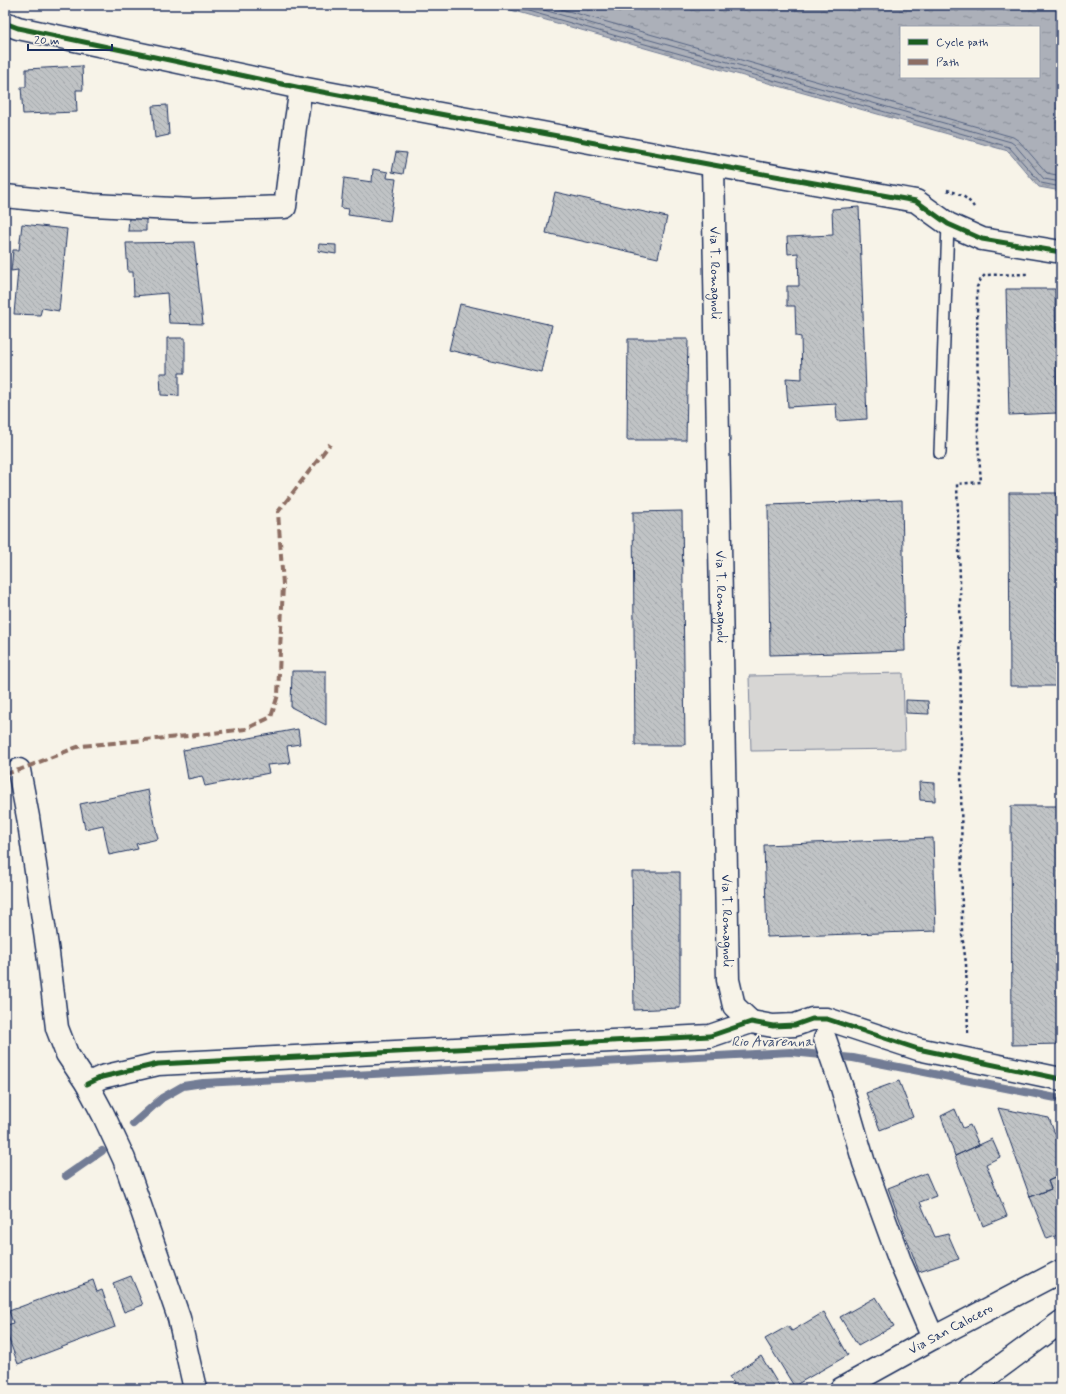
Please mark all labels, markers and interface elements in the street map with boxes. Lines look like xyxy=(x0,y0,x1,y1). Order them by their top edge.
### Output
scale bar xyxy=(28,26,112,52)
legend xyxy=(900,26,1040,78)
text: 20 m xyxy=(34,33,60,49)
text: Cycle path xyxy=(936,35,988,51)
text: Path xyxy=(936,55,959,71)
street label: Via T. Romagnoli xyxy=(706,226,724,320)
street label: Via T. Romagnoli xyxy=(712,550,730,644)
street label: Via T. Romagnoli xyxy=(718,874,736,968)
water label: Rio Avarenna xyxy=(731,1033,813,1051)
street label: Via San Calocero xyxy=(905,1300,996,1358)

